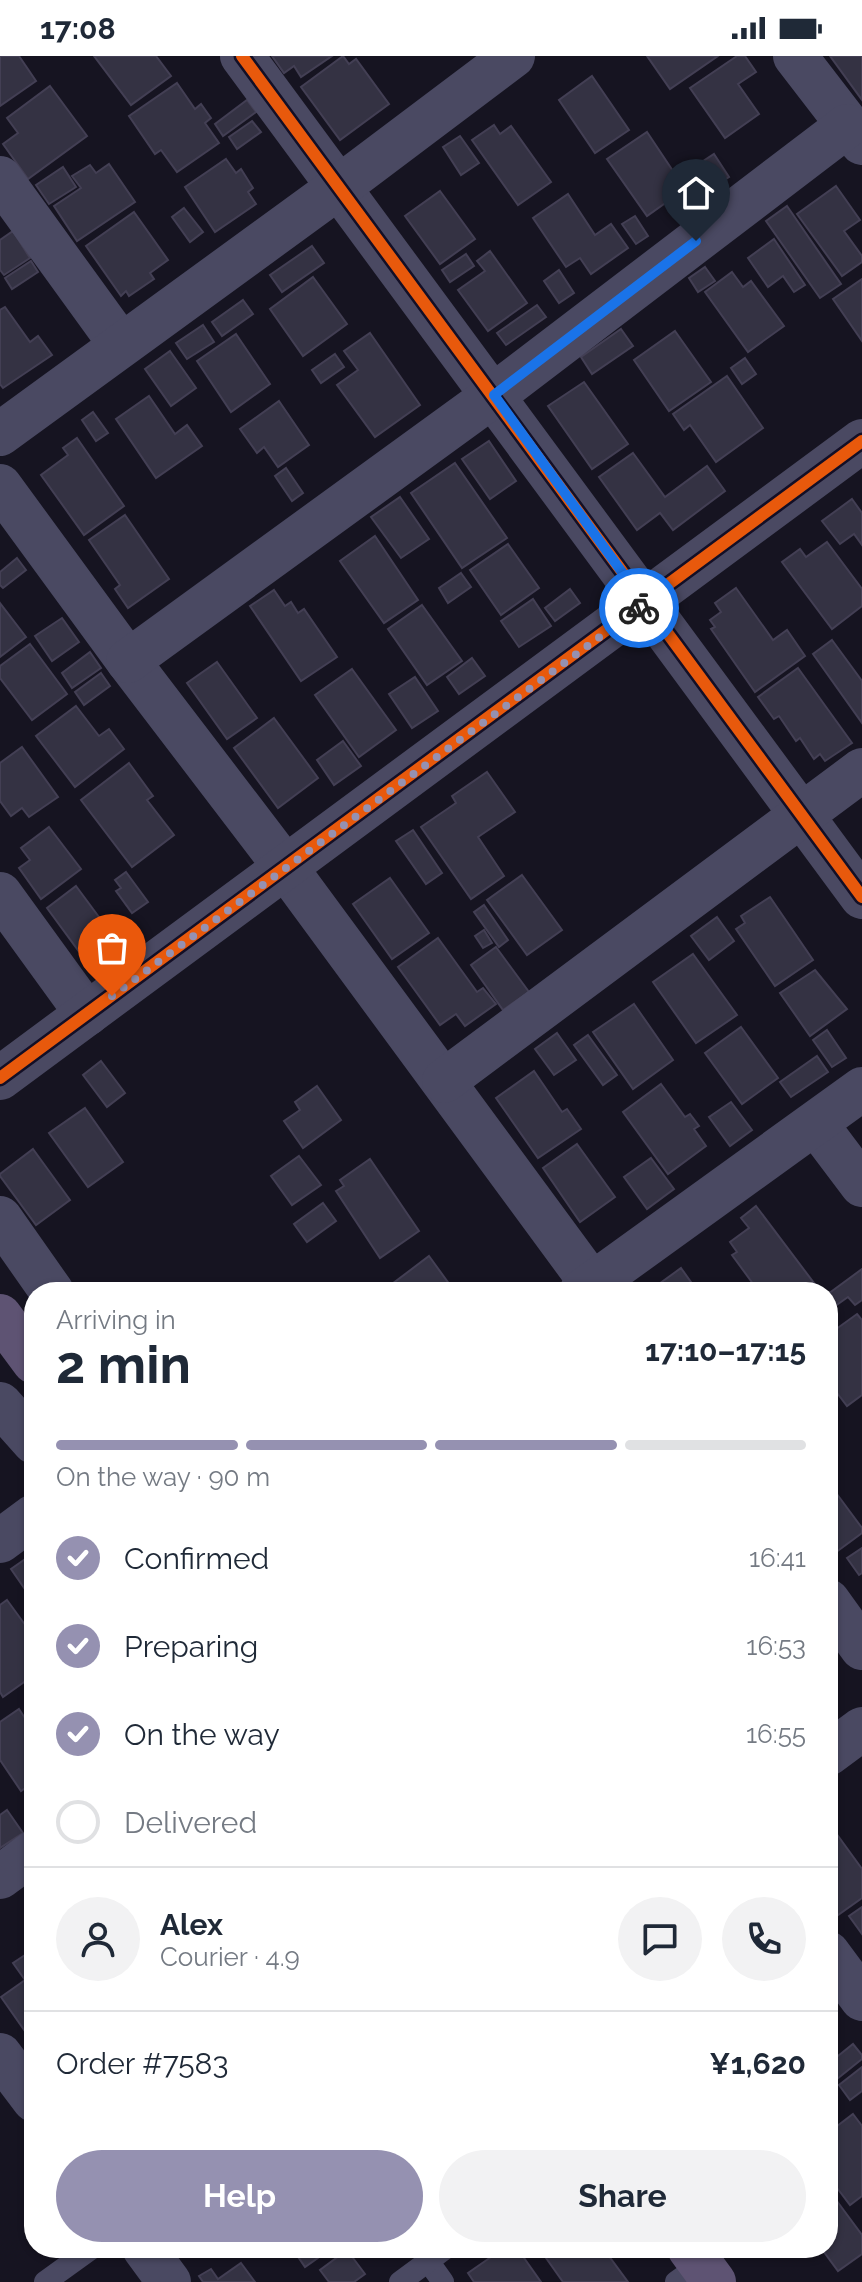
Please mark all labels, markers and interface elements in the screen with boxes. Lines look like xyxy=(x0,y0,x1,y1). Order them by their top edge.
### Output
text: 17:08 xyxy=(40,11,116,46)
pin xyxy=(662,159,730,241)
icon: home xyxy=(674,171,718,215)
courier xyxy=(599,568,679,648)
icon: bike xyxy=(617,586,661,630)
pin xyxy=(78,914,146,996)
icon: bag xyxy=(90,926,134,970)
text: Arriving in xyxy=(56,1305,176,1335)
text: 17:10–17:15 xyxy=(645,1333,806,1368)
text: 2 min xyxy=(56,1334,191,1395)
text: On the way · 90 m xyxy=(56,1462,270,1492)
icon: check xyxy=(56,1536,100,1580)
text: Confirmed xyxy=(124,1541,269,1576)
text: 16:41 xyxy=(749,1543,806,1573)
icon: check xyxy=(56,1624,100,1668)
text: Preparing xyxy=(124,1629,258,1664)
text: 16:53 xyxy=(746,1631,806,1661)
icon: check xyxy=(56,1712,100,1756)
text: On the way xyxy=(124,1717,280,1752)
text: 16:55 xyxy=(746,1719,806,1749)
text: Delivered xyxy=(124,1805,257,1840)
button: person xyxy=(56,1897,140,1981)
button: chat xyxy=(618,1897,702,1981)
button: phone xyxy=(722,1897,806,1981)
text: Alex xyxy=(160,1907,223,1942)
text: Courier · 4.9 xyxy=(160,1942,300,1972)
text: Order #7583 xyxy=(56,2046,228,2081)
text: ¥1,620 xyxy=(709,2046,806,2081)
button: Help xyxy=(56,2150,423,2242)
button: Share xyxy=(439,2150,806,2242)

